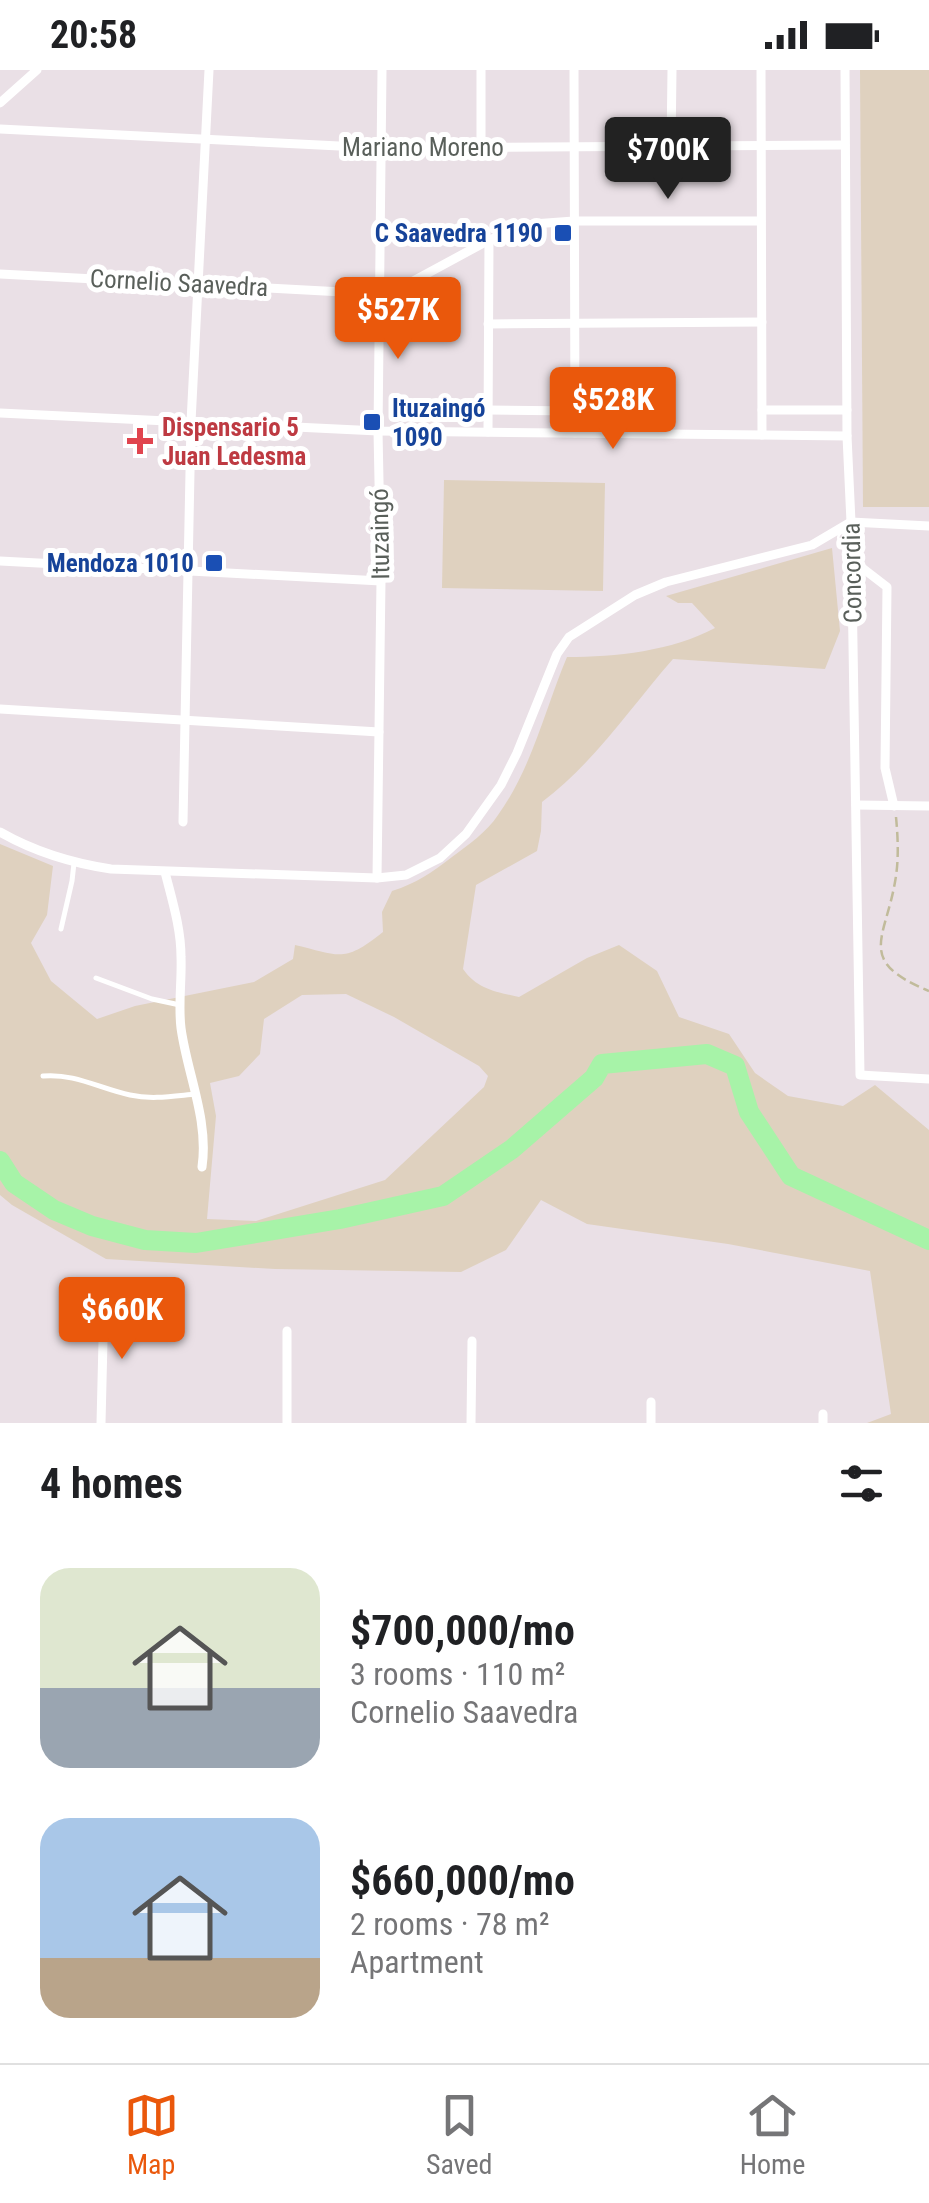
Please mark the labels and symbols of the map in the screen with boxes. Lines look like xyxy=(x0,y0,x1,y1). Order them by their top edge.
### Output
pin: $700K xyxy=(598,117,738,202)
street label: Mariano Moreno xyxy=(342,133,504,162)
place label: C Saavedra 1190 xyxy=(375,219,543,248)
marker: C Saavedra 1190 xyxy=(552,222,574,244)
street label: Cornelio Saavedra xyxy=(89,264,269,302)
pin: $527K xyxy=(328,277,468,362)
pin: $528K xyxy=(543,367,683,452)
place label: Ituzaingó 1090 xyxy=(392,394,485,452)
marker: Ituzaingó 1090 xyxy=(361,411,383,433)
place label: Dispensario 5 Juan Ledesma xyxy=(162,413,306,471)
marker: Dispensario 5 Juan Ledesma xyxy=(127,428,153,454)
street label: Ituzaingó xyxy=(365,488,395,580)
street label: Concordia xyxy=(837,523,867,623)
place label: Mendoza 1010 xyxy=(47,549,194,578)
marker: Mendoza 1010 xyxy=(203,552,225,574)
pin: $660K xyxy=(52,1277,192,1362)

